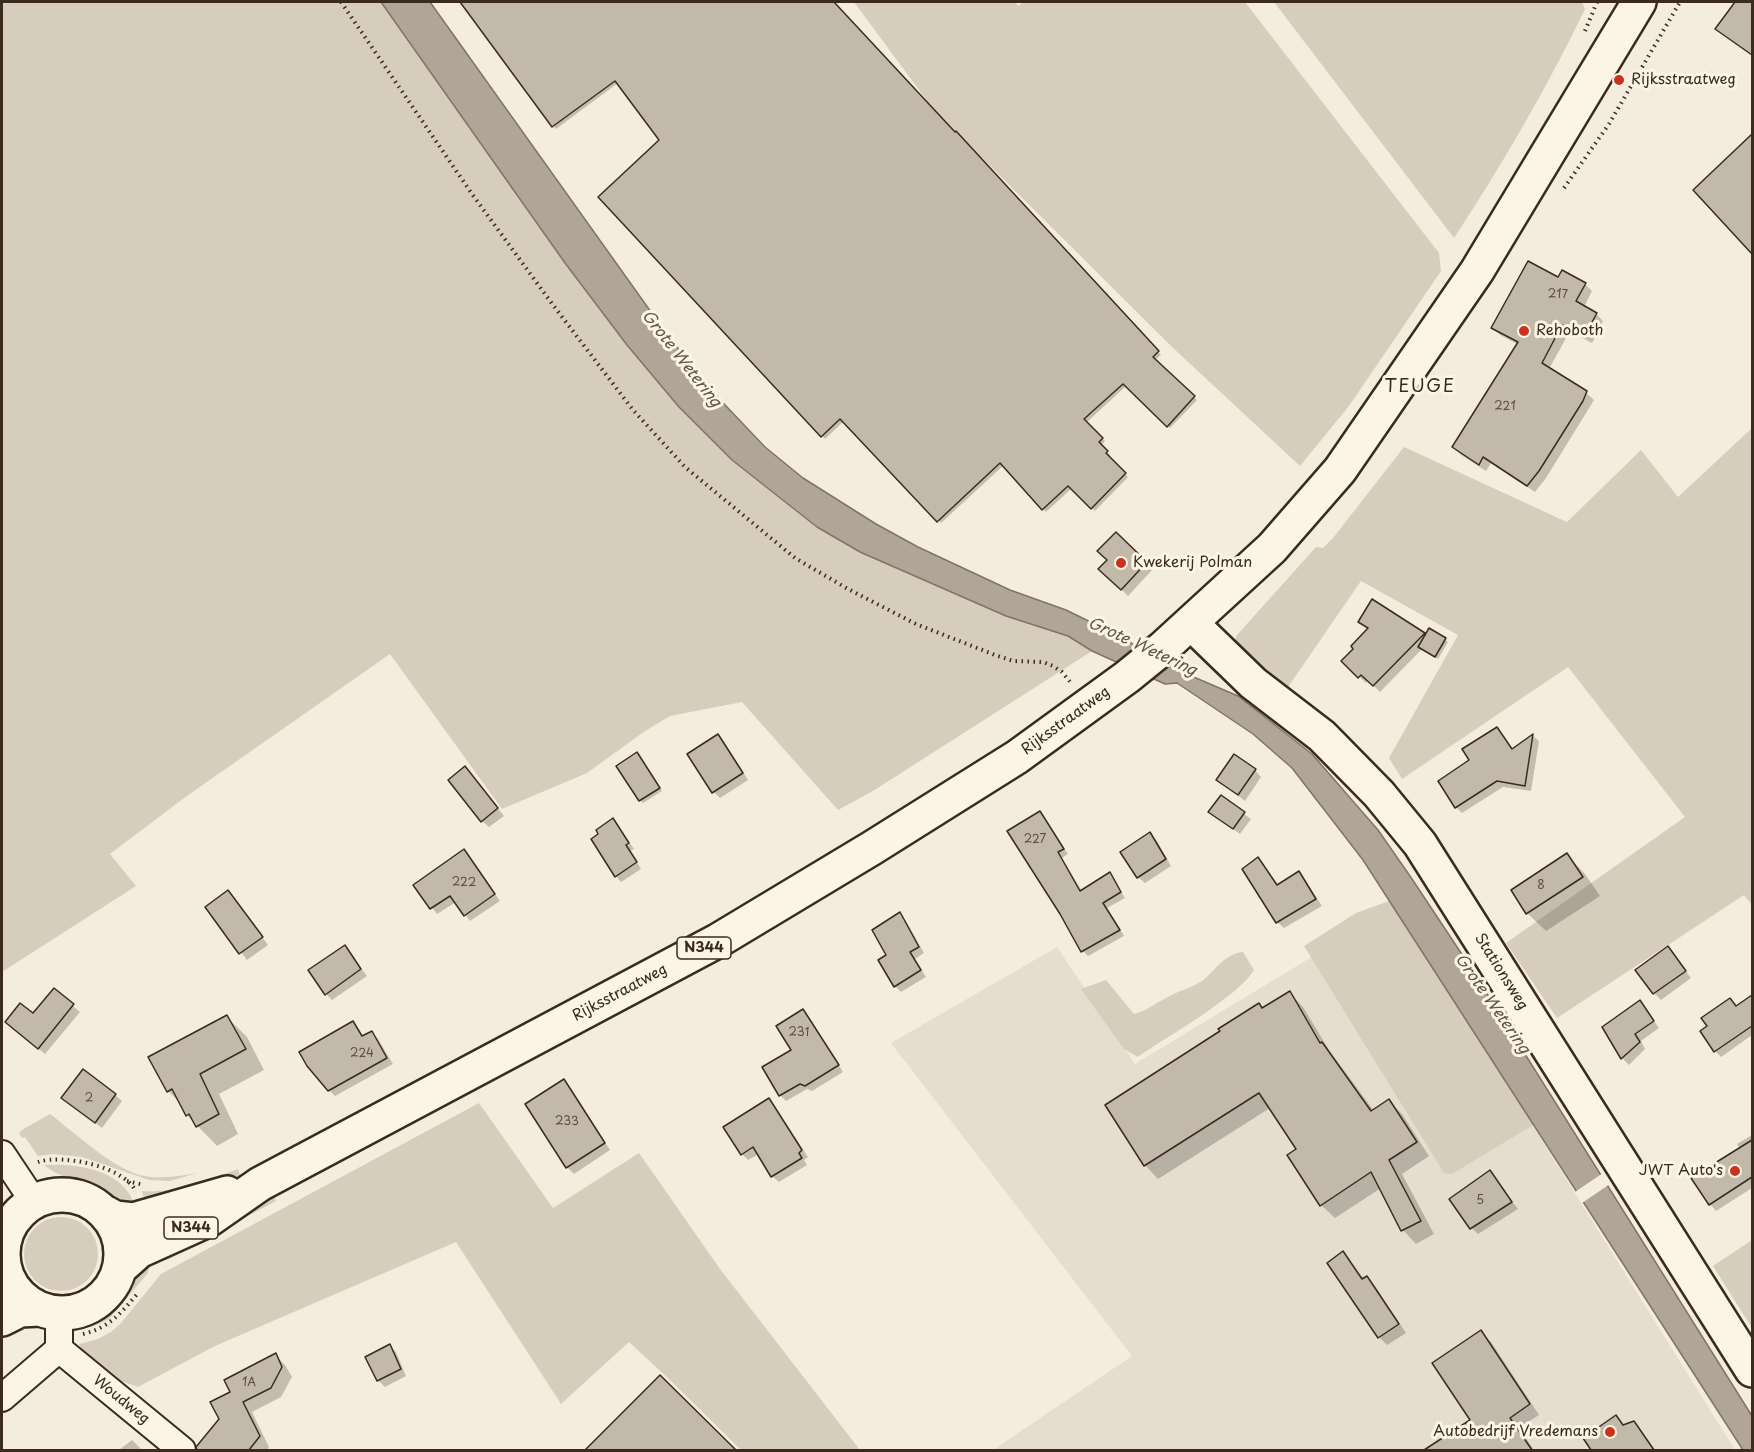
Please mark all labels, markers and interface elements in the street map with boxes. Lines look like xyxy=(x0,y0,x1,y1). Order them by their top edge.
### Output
place label: Rijksstraatweg xyxy=(1631,71,1736,89)
marker: Rijksstraatweg xyxy=(1612,73,1626,87)
house number: 217 xyxy=(1548,288,1568,302)
water label: Grote Wetering xyxy=(637,307,725,411)
place label: Rehoboth xyxy=(1536,322,1604,340)
marker: Rehoboth xyxy=(1517,324,1531,338)
district label: TEUGE xyxy=(1385,376,1455,398)
house number: 221 xyxy=(1494,400,1516,414)
place label: Kwekerij Polman xyxy=(1133,554,1252,572)
marker: Kwekerij Polman xyxy=(1114,556,1128,570)
water label: Grote Wetering xyxy=(1085,613,1199,681)
street label: Rijksstraatweg xyxy=(1018,683,1114,759)
house number: 227 xyxy=(1024,833,1046,847)
house number: 222 xyxy=(452,876,476,890)
house number: 8 xyxy=(1537,879,1545,893)
street label: Stationsweg xyxy=(1470,930,1532,1014)
road number: N344 xyxy=(677,937,731,959)
water label: Grote Wetering xyxy=(1450,950,1534,1058)
street label: Rijksstraatweg xyxy=(569,960,671,1026)
house number: 231 xyxy=(789,1026,809,1040)
house number: 224 xyxy=(350,1047,374,1061)
house number: 2 xyxy=(85,1092,93,1106)
house number: 233 xyxy=(555,1115,579,1129)
place label: JWT Auto's xyxy=(1639,1162,1723,1180)
marker: JWT Auto's xyxy=(1728,1164,1742,1178)
house number: 5 xyxy=(1476,1194,1484,1208)
road number: N344 xyxy=(164,1217,218,1239)
street label: Woudweg xyxy=(89,1372,153,1428)
house number: 1A xyxy=(242,1376,256,1390)
place label: Autobedrijf Vredemans xyxy=(1433,1423,1598,1441)
marker: Autobedrijf Vredemans xyxy=(1603,1425,1617,1439)

